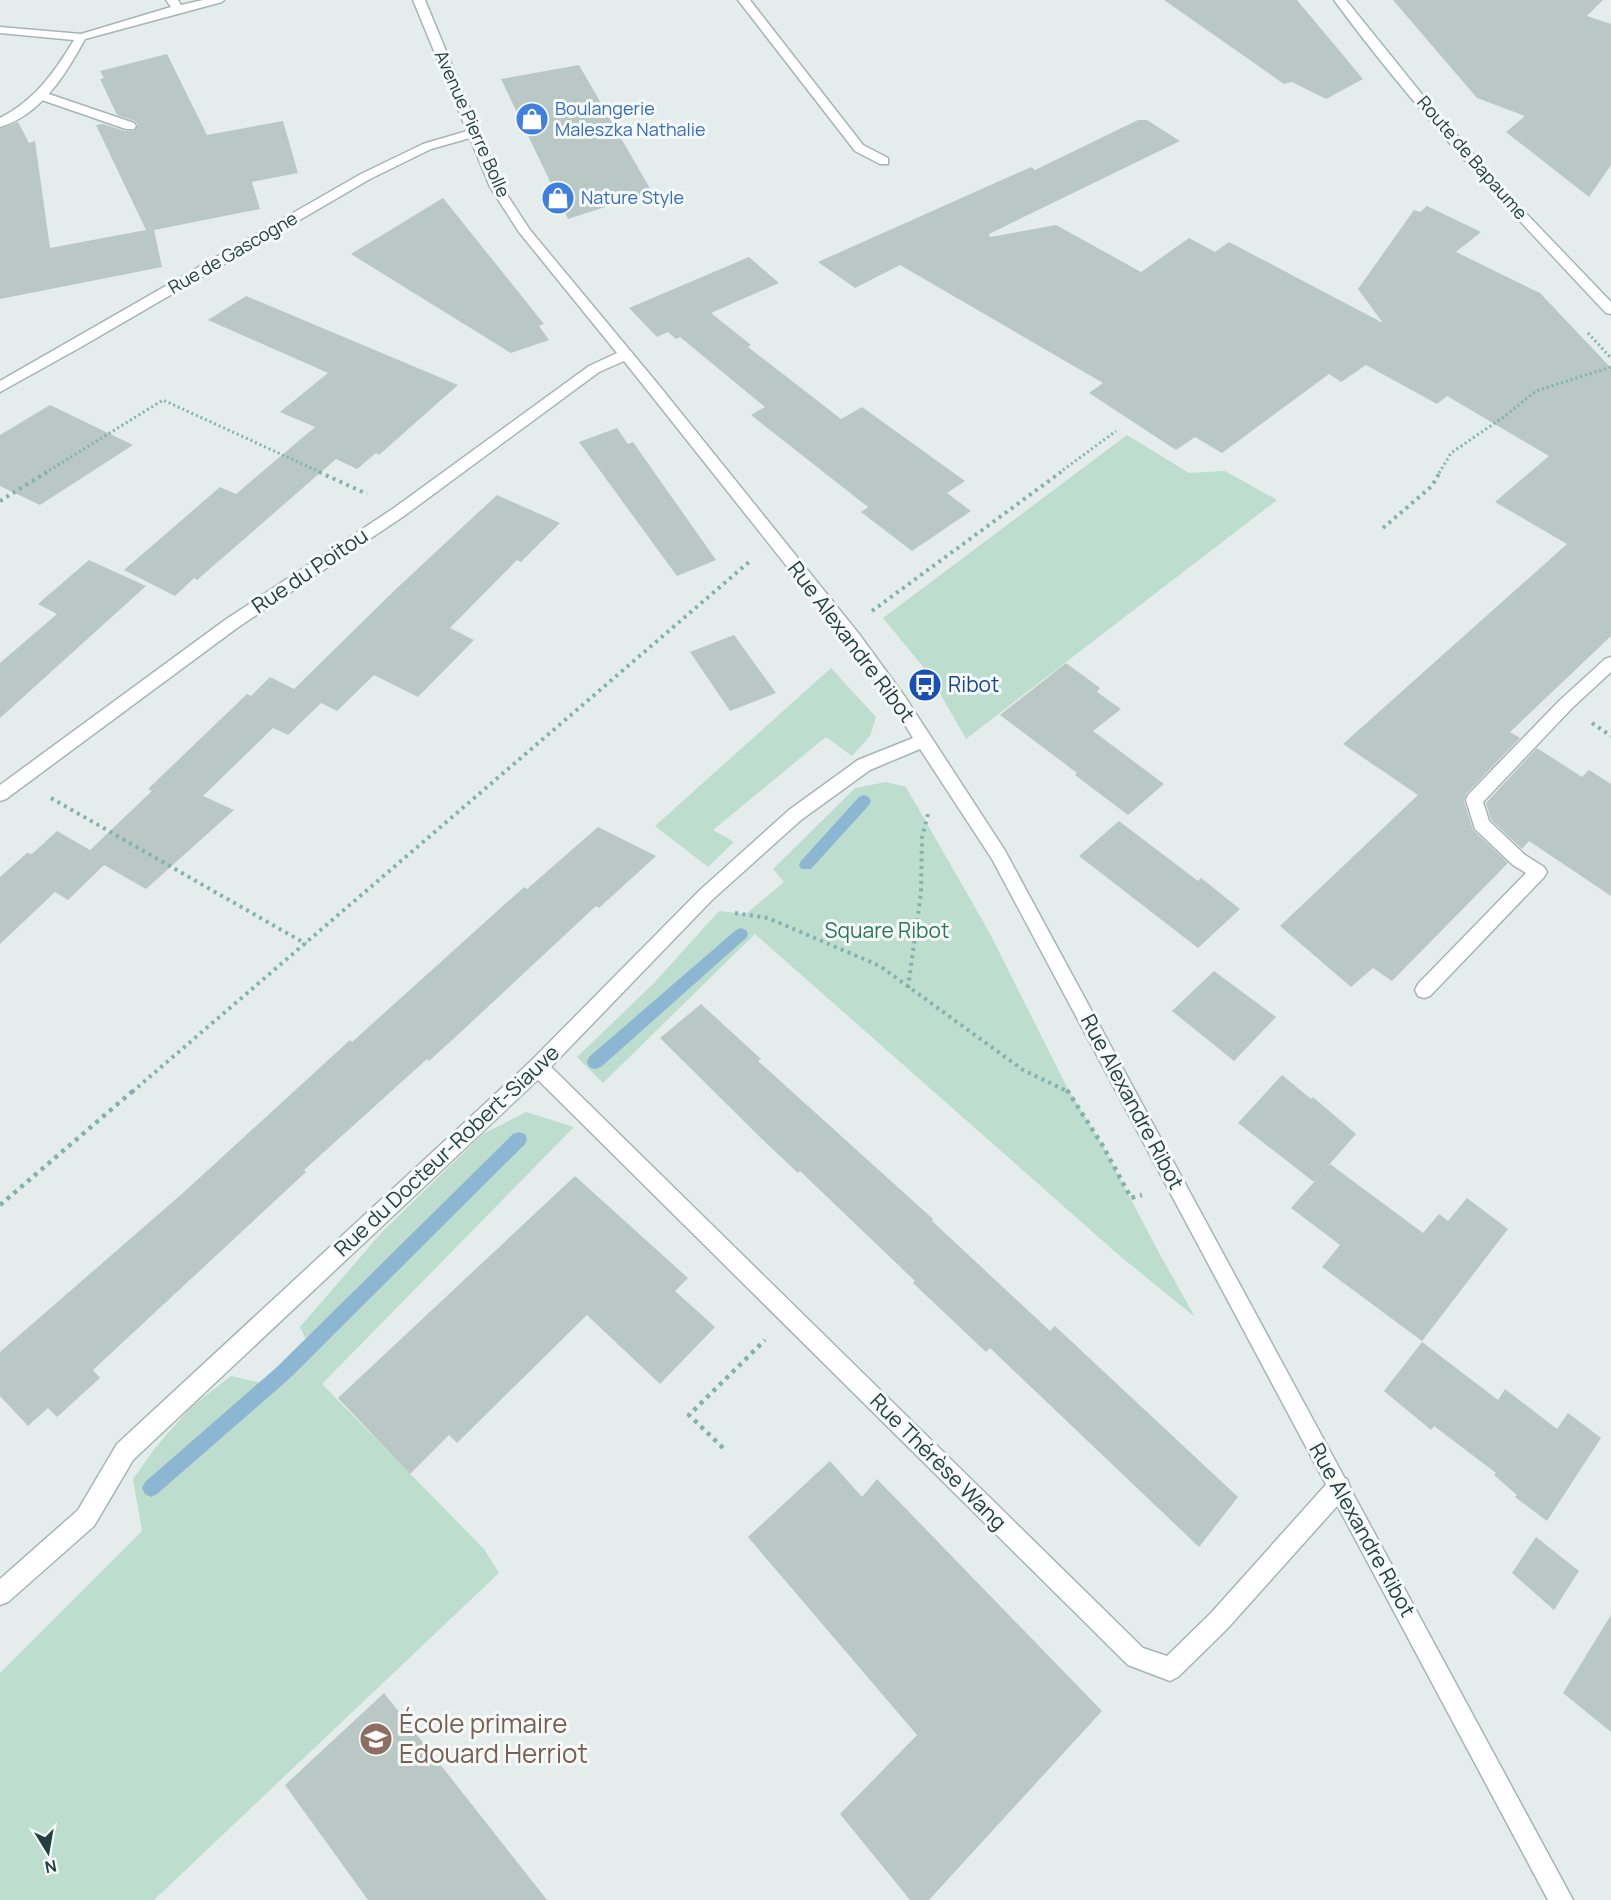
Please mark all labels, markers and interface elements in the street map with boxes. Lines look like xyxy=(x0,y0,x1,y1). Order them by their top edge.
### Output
street label: Avenue Pierre Bolle xyxy=(430,46,516,201)
street label: Route de Bapaume xyxy=(1412,90,1533,224)
place label: Boulangerie Maleszka Nathalie xyxy=(555,96,706,141)
shop icon: Boulangerie Maleszka Nathalie xyxy=(514,101,550,137)
shop icon: Nature Style xyxy=(540,180,576,216)
place label: Nature Style xyxy=(581,185,684,209)
street label: Rue de Gascogne xyxy=(164,205,301,299)
street label: Rue du Poitou xyxy=(246,521,373,619)
street label: Rue Alexandre Ribot xyxy=(782,555,922,728)
bus stop icon: Ribot xyxy=(907,667,943,703)
place label: Ribot xyxy=(948,670,999,698)
park label: Square Ribot xyxy=(825,916,949,944)
street label: Rue Alexandre Ribot xyxy=(1075,1009,1191,1194)
street label: Rue du Docteur-Robert-Siauve xyxy=(328,1038,565,1262)
street label: Rue Thérèse Wang xyxy=(864,1387,1013,1536)
street label: Rue Alexandre Ribot xyxy=(1303,1438,1422,1621)
place label: École primaire Edouard Herriot xyxy=(399,1705,588,1771)
school or university icon: École primaire Edouard Herriot xyxy=(358,1721,394,1757)
north arrow xyxy=(18,1822,78,1882)
text: N xyxy=(43,1855,59,1879)

